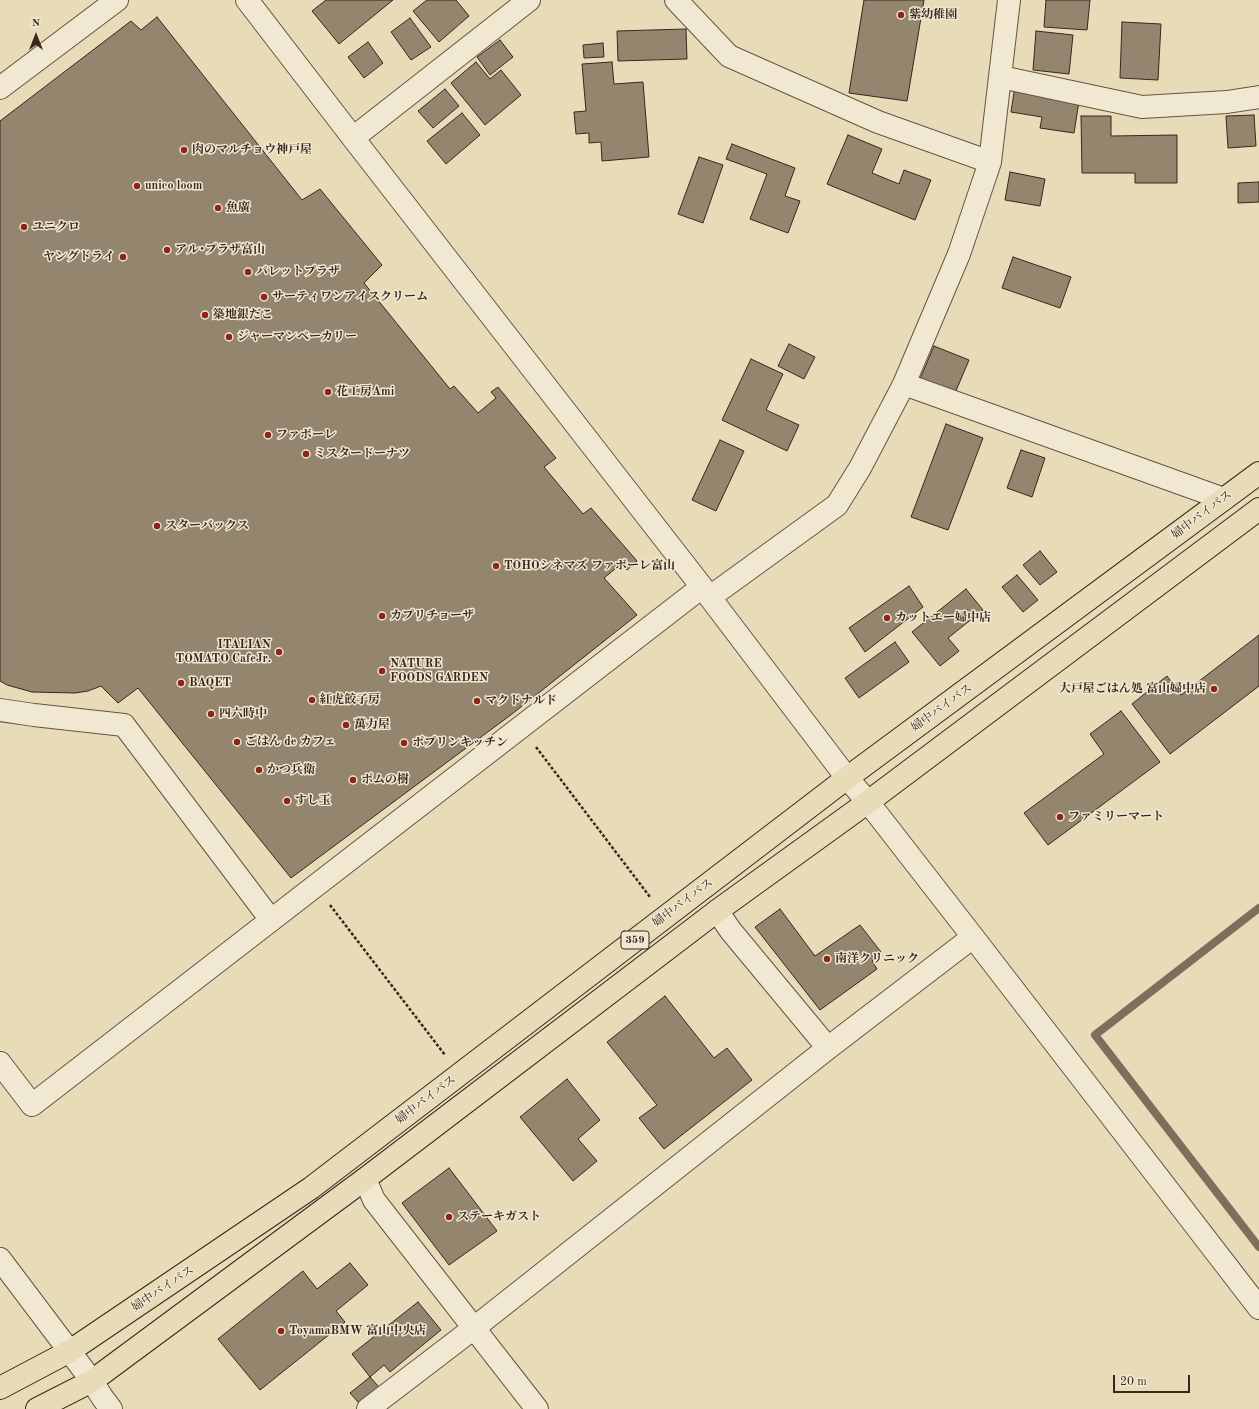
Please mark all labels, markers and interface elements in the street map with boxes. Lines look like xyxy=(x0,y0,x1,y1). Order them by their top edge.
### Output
place label: 紫幼稚園 xyxy=(909,8,957,22)
marker: 紫幼稚園 xyxy=(896,10,906,20)
north arrow xyxy=(16,16,56,56)
text: N xyxy=(32,18,40,29)
place label: 肉のマルチョウ神戸屋 xyxy=(192,143,312,157)
marker: 肉のマルチョウ神戸屋 xyxy=(179,145,189,155)
place label: unico loom xyxy=(145,179,202,193)
marker: unico loom xyxy=(132,181,142,191)
place label: 魚廣 xyxy=(226,201,250,215)
marker: 魚廣 xyxy=(213,203,223,213)
place label: ユニクロ xyxy=(32,220,80,234)
marker: ユニクロ xyxy=(19,222,29,232)
place label: アル･プラザ富山 xyxy=(175,243,265,257)
marker: アル･プラザ富山 xyxy=(162,245,172,255)
place label: ヤングドライ xyxy=(43,250,115,264)
marker: ヤングドライ xyxy=(118,252,128,262)
place label: パレットプラザ xyxy=(256,265,340,279)
marker: パレットプラザ xyxy=(243,267,253,277)
place label: サーティワンアイスクリーム xyxy=(272,290,428,304)
marker: サーティワンアイスクリーム xyxy=(259,292,269,302)
place label: 築地銀だこ xyxy=(213,308,273,322)
marker: 築地銀だこ xyxy=(200,310,210,320)
place label: ジャーマンベーカリー xyxy=(237,330,357,344)
marker: ジャーマンベーカリー xyxy=(224,332,234,342)
place label: 花工房Ami xyxy=(336,385,394,399)
marker: 花工房Ami xyxy=(323,387,333,397)
place label: ファボーレ xyxy=(276,428,336,442)
marker: ファボーレ xyxy=(263,430,273,440)
place label: ミスタードーナツ xyxy=(314,447,410,461)
marker: ミスタードーナツ xyxy=(301,449,311,459)
street label: 婦中バイパス xyxy=(1169,488,1235,542)
place label: スターバックス xyxy=(165,519,249,533)
marker: スターバックス xyxy=(152,521,162,531)
place label: TOHOシネマズ ファボーレ富山 xyxy=(504,559,675,573)
marker: TOHOシネマズ ファボーレ富山 xyxy=(491,561,501,571)
place label: カプリチョーザ xyxy=(390,609,474,623)
marker: カプリチョーザ xyxy=(377,611,387,621)
place label: カットエー婦中店 xyxy=(895,611,991,625)
marker: カットエー婦中店 xyxy=(882,613,892,623)
place label: ITALIAN TOMATO CafeJr. xyxy=(176,638,271,666)
marker: ITALIAN TOMATO CafeJr. xyxy=(274,647,284,657)
place label: NATURE FOODS GARDEN xyxy=(390,657,488,685)
marker: NATURE FOODS GARDEN xyxy=(377,666,387,676)
place label: BAQET xyxy=(189,676,231,690)
marker: BAQET xyxy=(176,678,186,688)
street label: 婦中バイパス xyxy=(909,681,975,735)
place label: 大戸屋ごはん処 富山婦中店 xyxy=(1059,682,1206,696)
marker: 大戸屋ごはん処 富山婦中店 xyxy=(1209,684,1219,694)
place label: 紅虎餃子房 xyxy=(320,693,380,707)
place label: マクドナルド xyxy=(485,694,557,708)
marker: 紅虎餃子房 xyxy=(307,695,317,705)
marker: マクドナルド xyxy=(472,696,482,706)
place label: 四六時中 xyxy=(219,707,267,721)
marker: 四六時中 xyxy=(206,709,216,719)
place label: 萬力屋 xyxy=(354,718,390,732)
marker: 萬力屋 xyxy=(341,720,351,730)
place label: ごはん de カフェ xyxy=(245,735,336,749)
place label: ポプリンキッチン xyxy=(412,736,508,750)
marker: ごはん de カフェ xyxy=(232,737,242,747)
marker: ポプリンキッチン xyxy=(399,738,409,748)
place label: かつ兵衛 xyxy=(267,763,315,777)
marker: かつ兵衛 xyxy=(254,765,264,775)
place label: ポムの樹 xyxy=(361,773,409,787)
marker: ポムの樹 xyxy=(348,775,358,785)
place label: すし玉 xyxy=(295,794,331,808)
marker: すし玉 xyxy=(282,796,292,806)
place label: ファミリーマート xyxy=(1068,810,1164,824)
marker: ファミリーマート xyxy=(1055,812,1065,822)
street label: 婦中バイパス xyxy=(650,876,716,930)
road number: 359 xyxy=(621,931,649,949)
place label: 南洋クリニック xyxy=(835,952,919,966)
marker: 南洋クリニック xyxy=(822,954,832,964)
street label: 婦中バイパス xyxy=(393,1073,459,1127)
place label: ステーキガスト xyxy=(457,1210,541,1224)
marker: ステーキガスト xyxy=(444,1212,454,1222)
street label: 婦中バイパス xyxy=(129,1263,197,1315)
place label: ToyamaBMW 富山中央店 xyxy=(289,1324,426,1338)
marker: ToyamaBMW 富山中央店 xyxy=(276,1326,286,1336)
scale bar xyxy=(1115,1367,1192,1393)
text: 20 m xyxy=(1120,1376,1147,1388)

